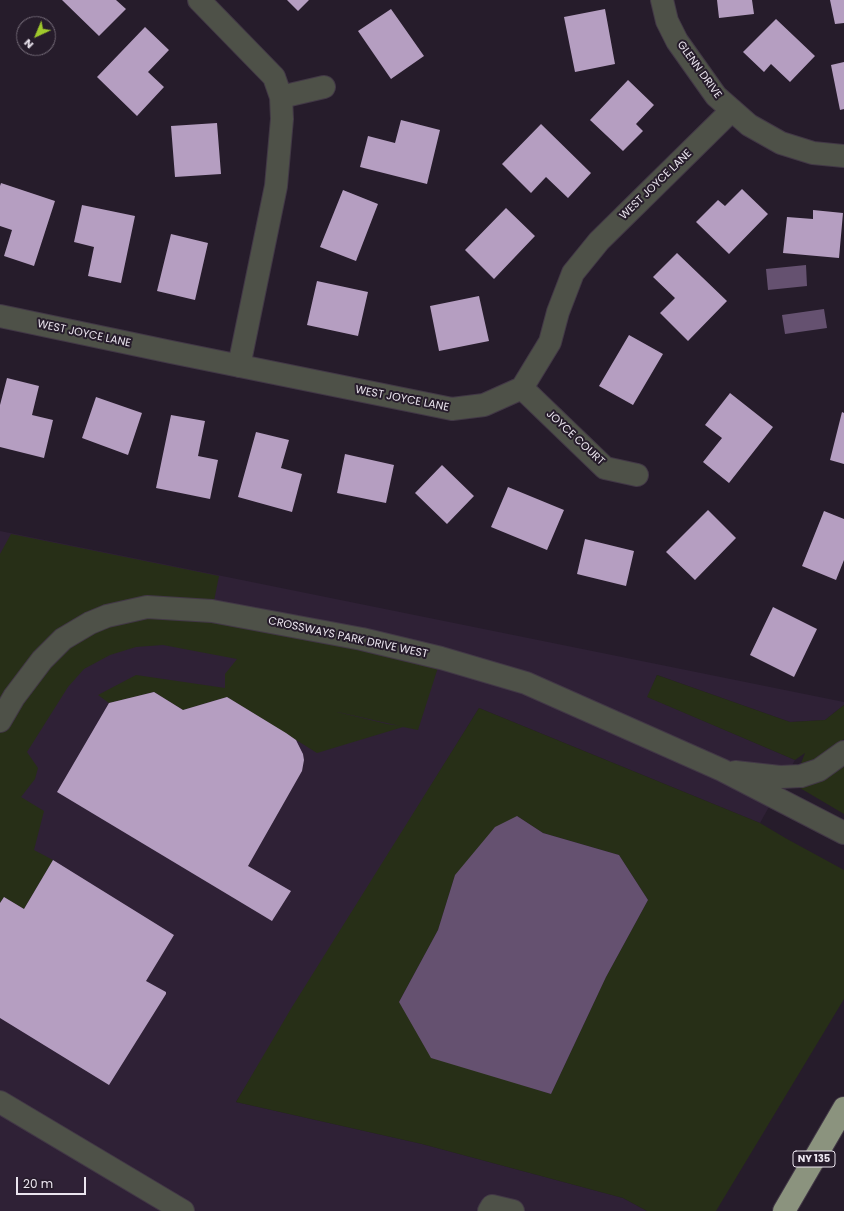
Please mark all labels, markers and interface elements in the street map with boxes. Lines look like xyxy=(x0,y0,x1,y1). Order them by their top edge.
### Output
north arrow xyxy=(16,16,56,56)
text: N xyxy=(20,35,37,53)
street label: GLENN DRIVE xyxy=(674,39,724,101)
street label: WEST JOYCE LANE xyxy=(617,147,695,223)
street label: WEST JOYCE LANE xyxy=(36,318,132,350)
street label: WEST JOYCE LANE xyxy=(354,383,450,415)
street label: JOYCE COURT xyxy=(543,408,607,468)
street label: CROSSWAYS PARK DRIVE WEST xyxy=(267,615,429,661)
road number: NY 135 xyxy=(793,1151,835,1167)
scale bar xyxy=(18,1169,88,1195)
text: 20 m xyxy=(23,1175,53,1192)

